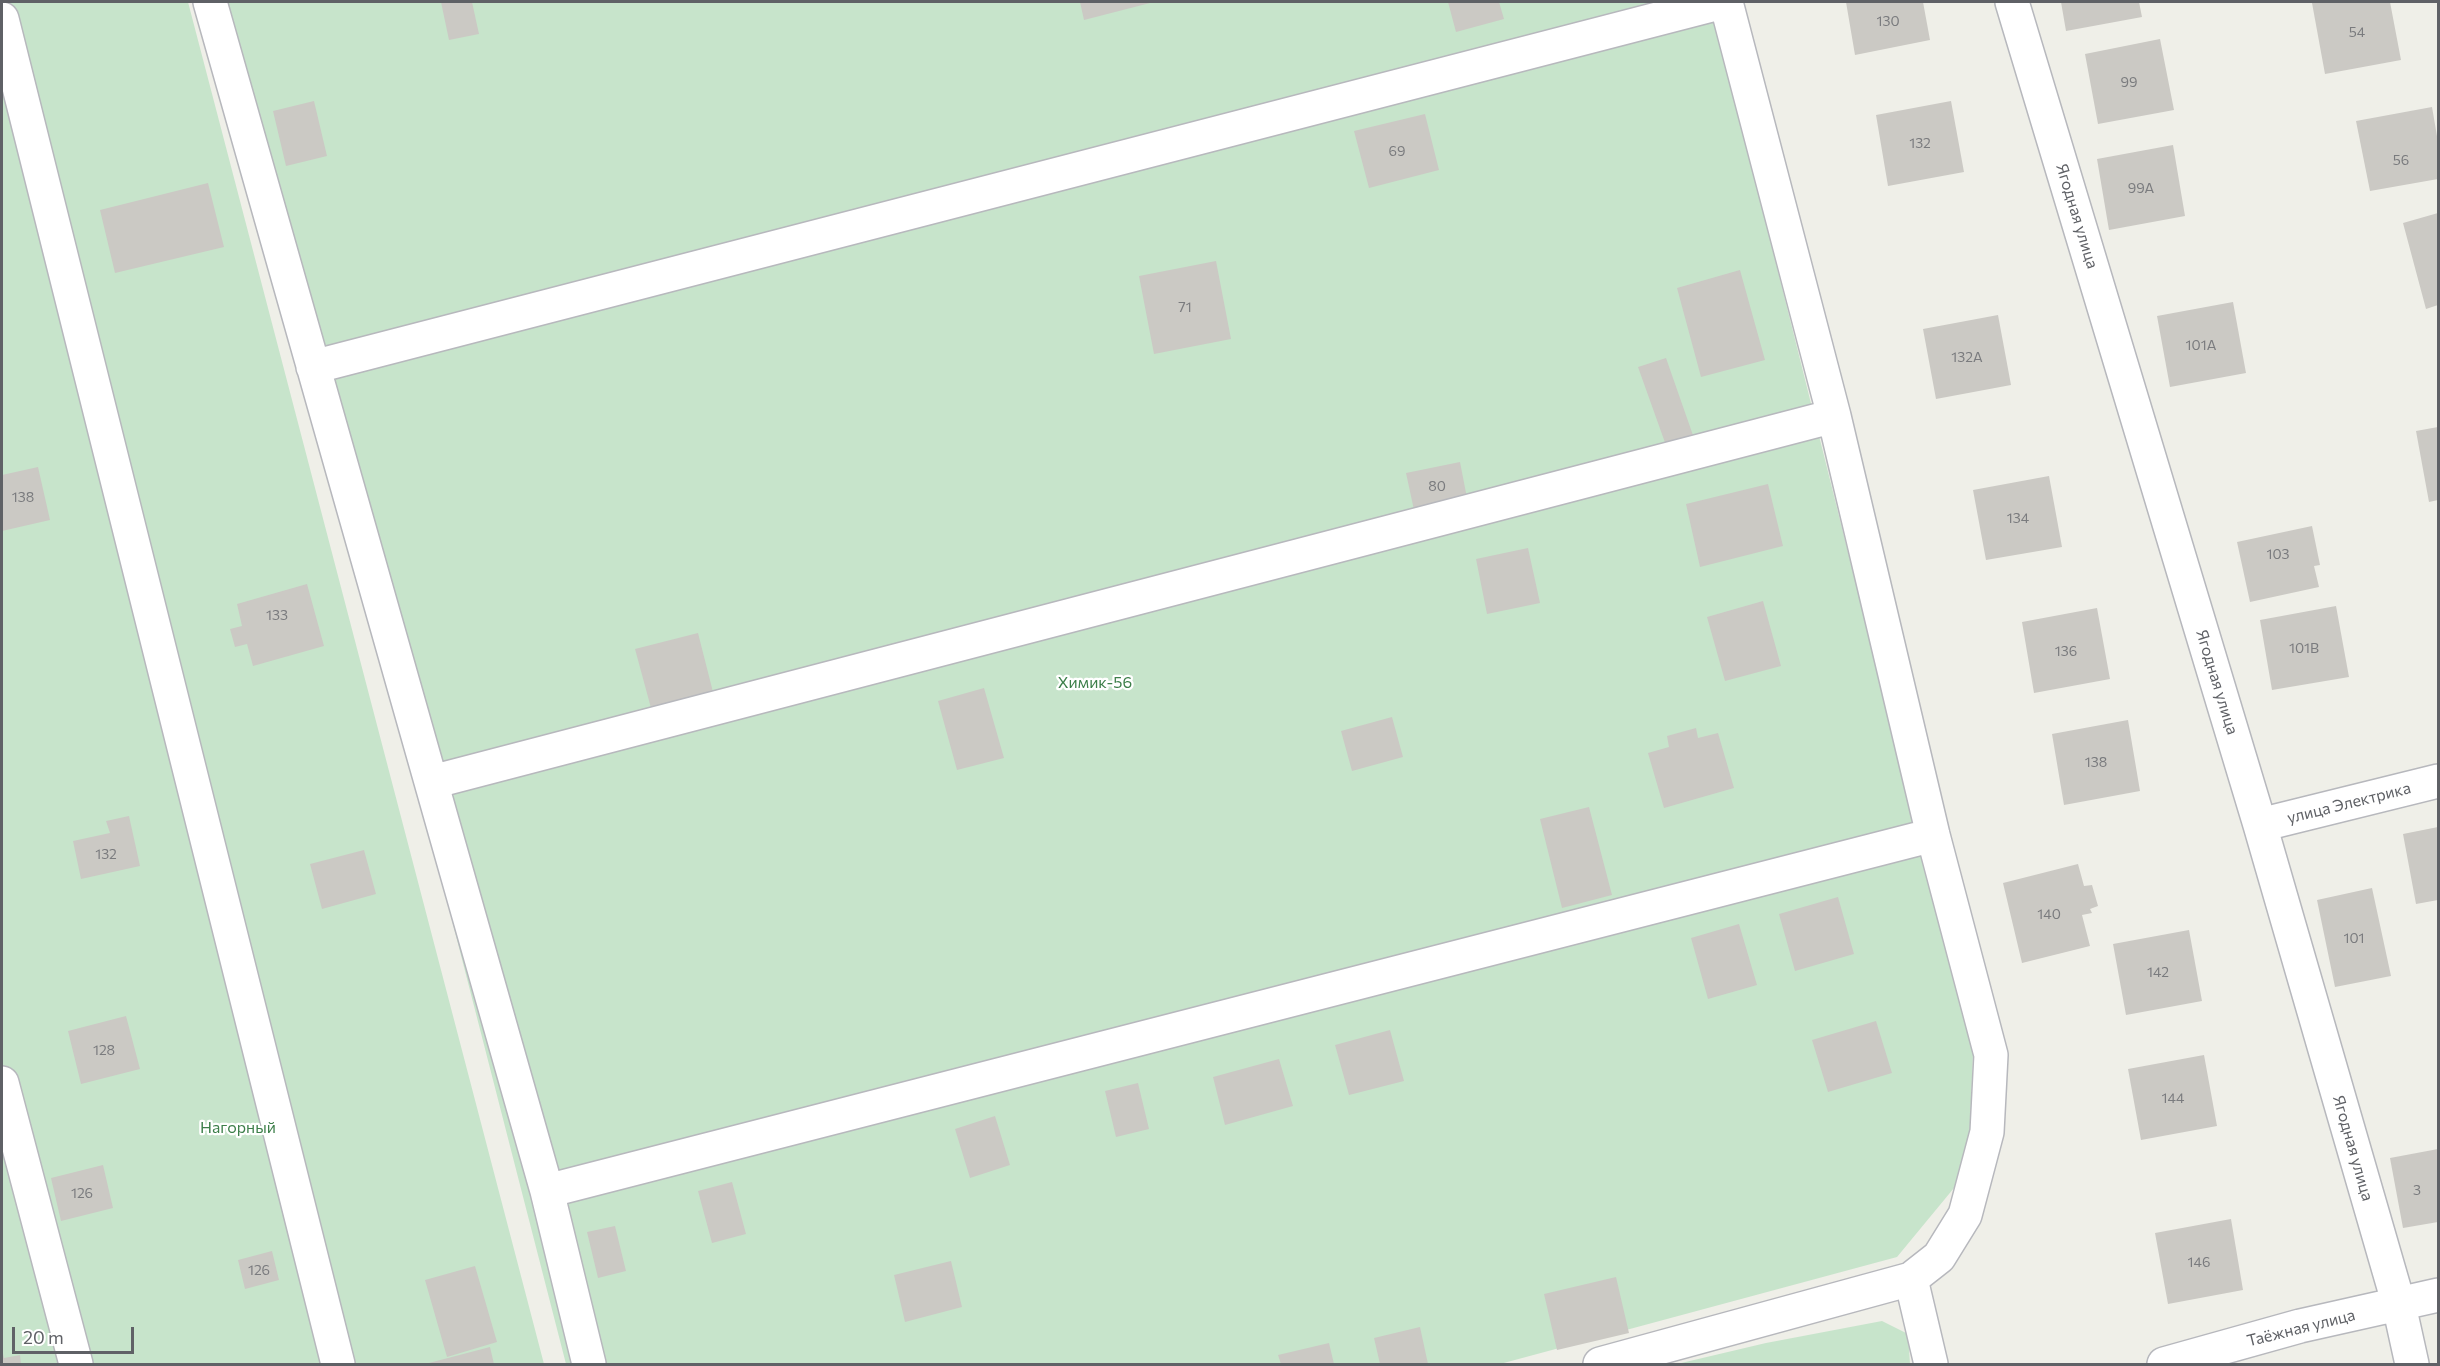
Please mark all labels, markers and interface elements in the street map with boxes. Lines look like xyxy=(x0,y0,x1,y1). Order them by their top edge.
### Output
house number: 130 xyxy=(1876,13,1900,29)
house number: 54 xyxy=(2349,24,2365,40)
house number: 99 xyxy=(2121,74,2137,90)
house number: 132 xyxy=(1909,135,1931,151)
house number: 69 xyxy=(1389,143,1405,159)
house number: 56 xyxy=(2393,152,2409,168)
street label: Ягодная улица xyxy=(2052,161,2102,271)
house number: 99А xyxy=(2128,180,2154,196)
house number: 71 xyxy=(1178,299,1192,315)
house number: 101А xyxy=(2186,337,2216,353)
house number: 132А xyxy=(1951,349,1983,365)
house number: 80 xyxy=(1428,478,1446,494)
house number: 138 xyxy=(12,489,34,505)
house number: 134 xyxy=(2007,510,2029,526)
house number: 103 xyxy=(2266,546,2290,562)
house number: 133 xyxy=(266,607,288,623)
street label: Ягодная улица xyxy=(2192,627,2242,737)
house number: 101В xyxy=(2289,640,2319,656)
house number: 136 xyxy=(2055,643,2077,659)
park label: Химик-56 xyxy=(1058,673,1132,693)
house number: 138 xyxy=(2085,754,2107,770)
street label: улица Электрика xyxy=(2285,778,2413,828)
house number: 132 xyxy=(95,846,117,862)
house number: 140 xyxy=(2037,906,2061,922)
house number: 101 xyxy=(2343,930,2365,946)
house number: 142 xyxy=(2147,964,2169,980)
house number: 128 xyxy=(93,1042,115,1058)
house number: 144 xyxy=(2162,1090,2184,1106)
street label: Ягодная улица xyxy=(2329,1093,2377,1203)
park label: Нагорный xyxy=(200,1118,276,1138)
house number: 3 xyxy=(2413,1182,2421,1198)
house number: 126 xyxy=(71,1185,93,1201)
house number: 146 xyxy=(2188,1254,2210,1270)
house number: 126 xyxy=(248,1262,270,1278)
street label: Таёжная улица xyxy=(2245,1305,2357,1351)
scale bar xyxy=(15,1315,136,1353)
text: 20 m xyxy=(23,1326,64,1348)

